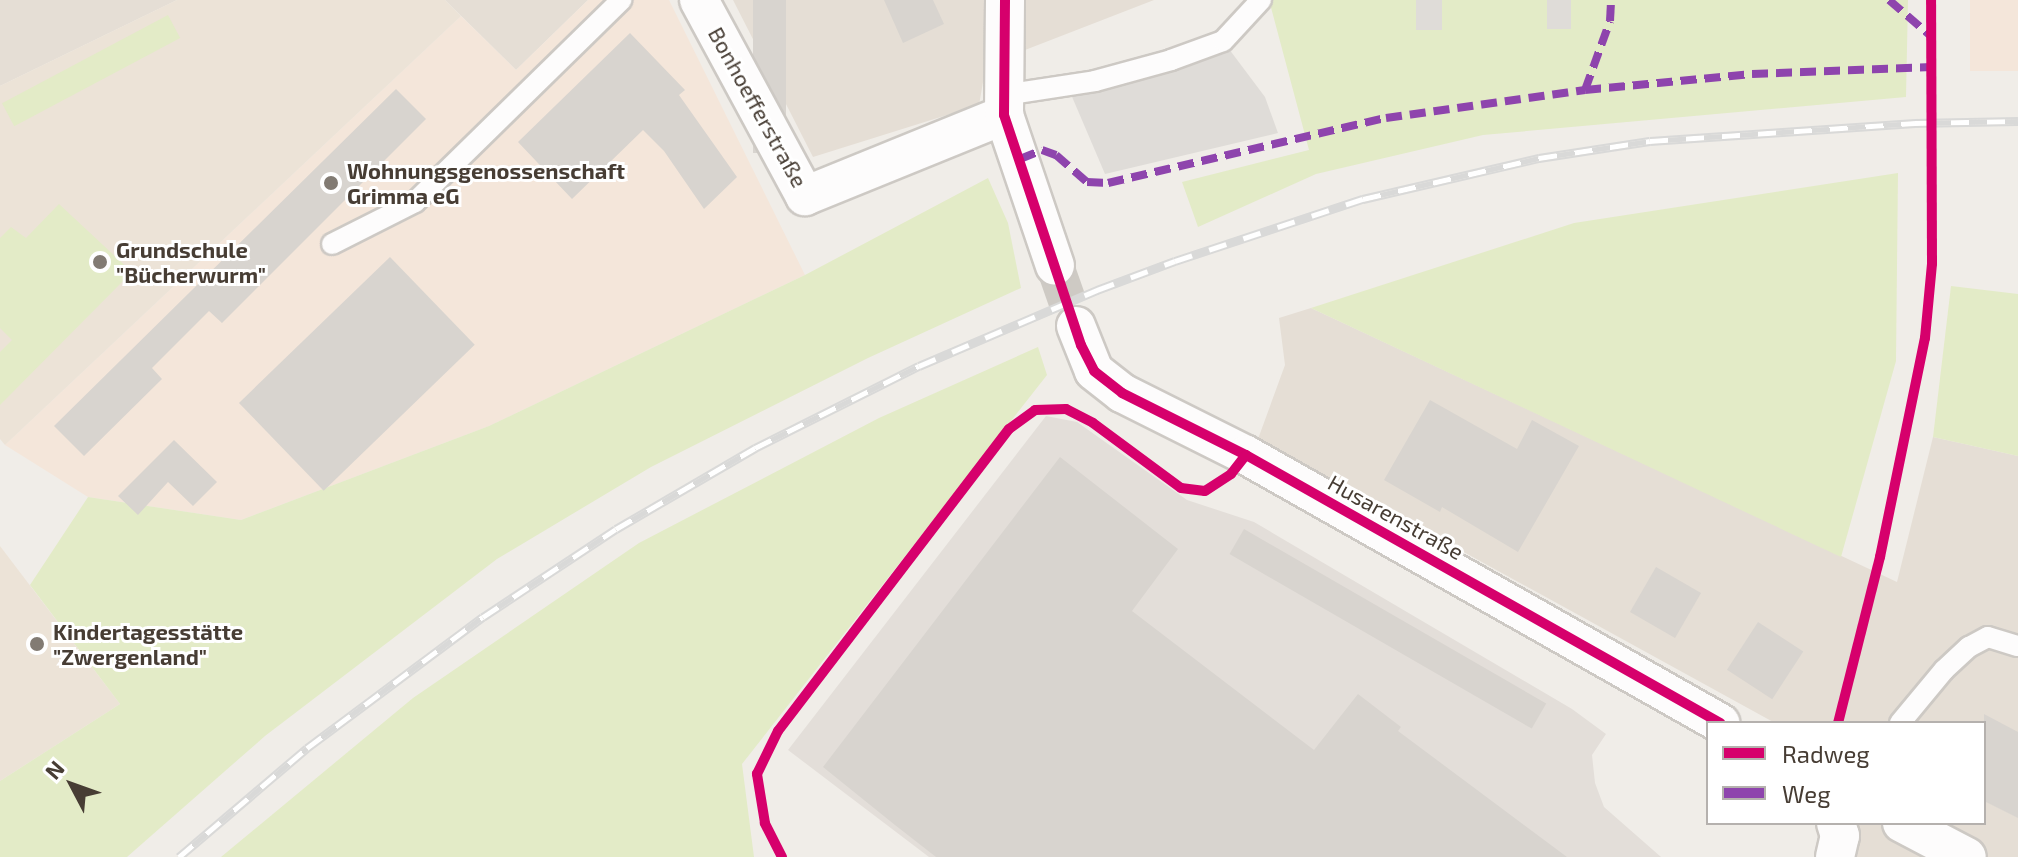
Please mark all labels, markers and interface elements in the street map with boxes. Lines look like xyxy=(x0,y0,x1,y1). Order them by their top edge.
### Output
street label: Bonhoefferstraße xyxy=(703,22,813,192)
place label: Wohnungsgenossenschaft Grimma eG xyxy=(347,157,625,208)
marker: Wohnungsgenossenschaft Grimma eG xyxy=(322,174,340,192)
place label: Grundschule "Bücherwurm" xyxy=(116,236,266,288)
marker: Grundschule "Bücherwurm" xyxy=(91,253,109,271)
street label: Husarenstraße xyxy=(1324,469,1468,565)
place label: Kindertagesstätte "Zwergenland" xyxy=(53,618,243,670)
marker: Kindertagesstätte "Zwergenland" xyxy=(28,635,46,653)
legend xyxy=(1706,721,1986,825)
text: Radweg xyxy=(1782,739,1870,768)
north arrow xyxy=(32,745,112,825)
text: N xyxy=(39,755,69,784)
text: Weg xyxy=(1782,779,1831,808)

